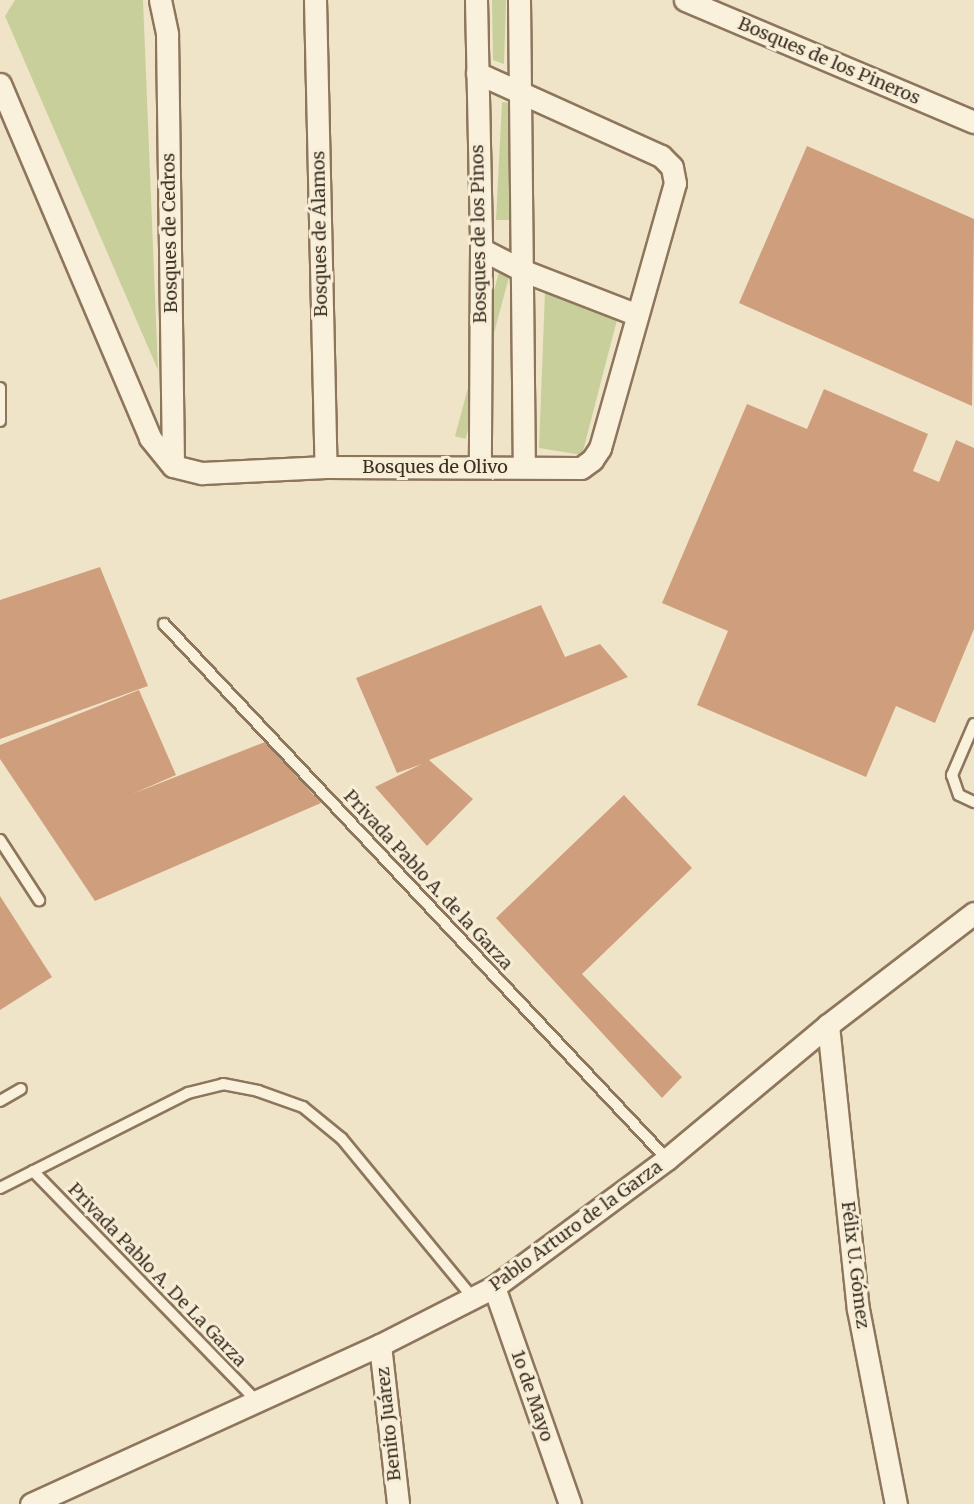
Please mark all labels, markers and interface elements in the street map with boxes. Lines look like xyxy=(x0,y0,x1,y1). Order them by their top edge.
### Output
street label: Bosques de los Pineros xyxy=(735,13,923,109)
street label: Bosques de los Pinos xyxy=(467,144,491,324)
street label: Bosques de Álamos xyxy=(308,151,332,317)
street label: Bosques de Cedros xyxy=(158,153,182,313)
street label: Bosques de Olivo xyxy=(362,456,508,478)
street label: Privada Pablo A. de la Garza xyxy=(339,786,517,974)
street label: Pablo Arturo de la Garza xyxy=(486,1156,666,1296)
street label: Privada Pablo A. De La Garza xyxy=(63,1179,251,1371)
street label: Félix U. Gómez xyxy=(836,1200,874,1330)
street label: 1o de Mayo xyxy=(506,1348,558,1444)
street label: Benito Juárez xyxy=(372,1366,406,1482)

